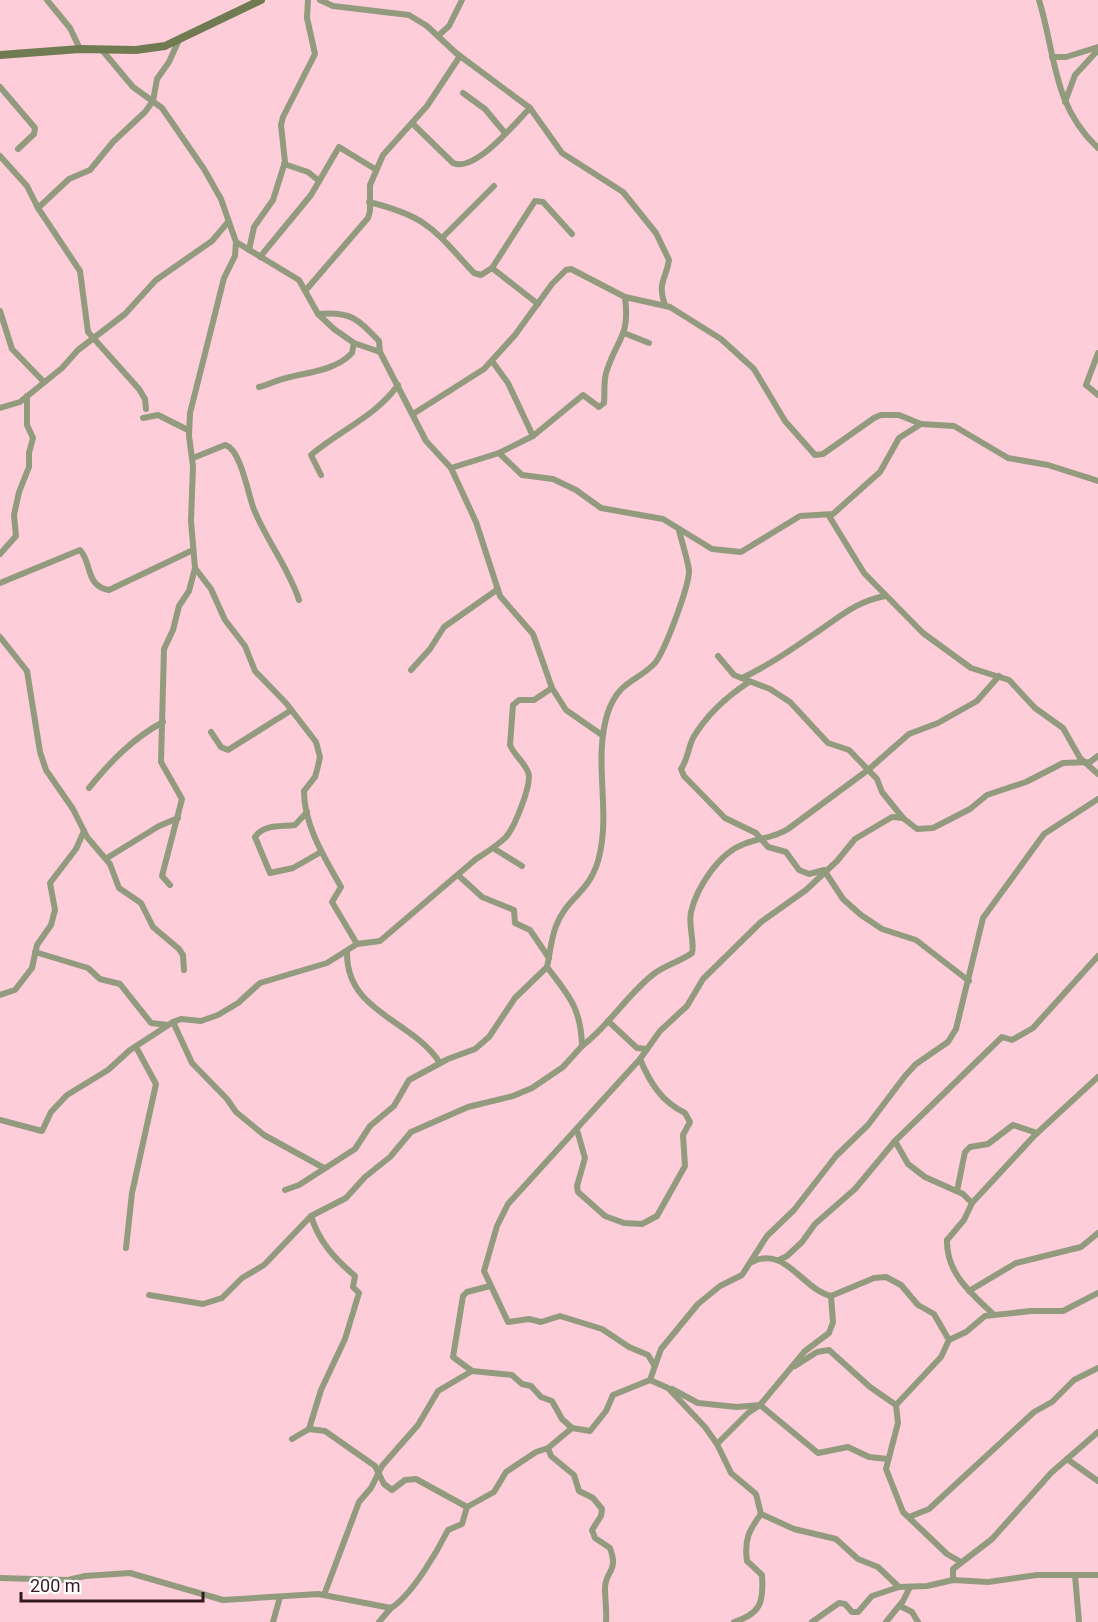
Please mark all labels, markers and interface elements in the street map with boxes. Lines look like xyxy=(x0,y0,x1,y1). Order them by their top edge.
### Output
scale bar xyxy=(21,1565,202,1603)
text: 200 m xyxy=(30,1575,81,1596)

